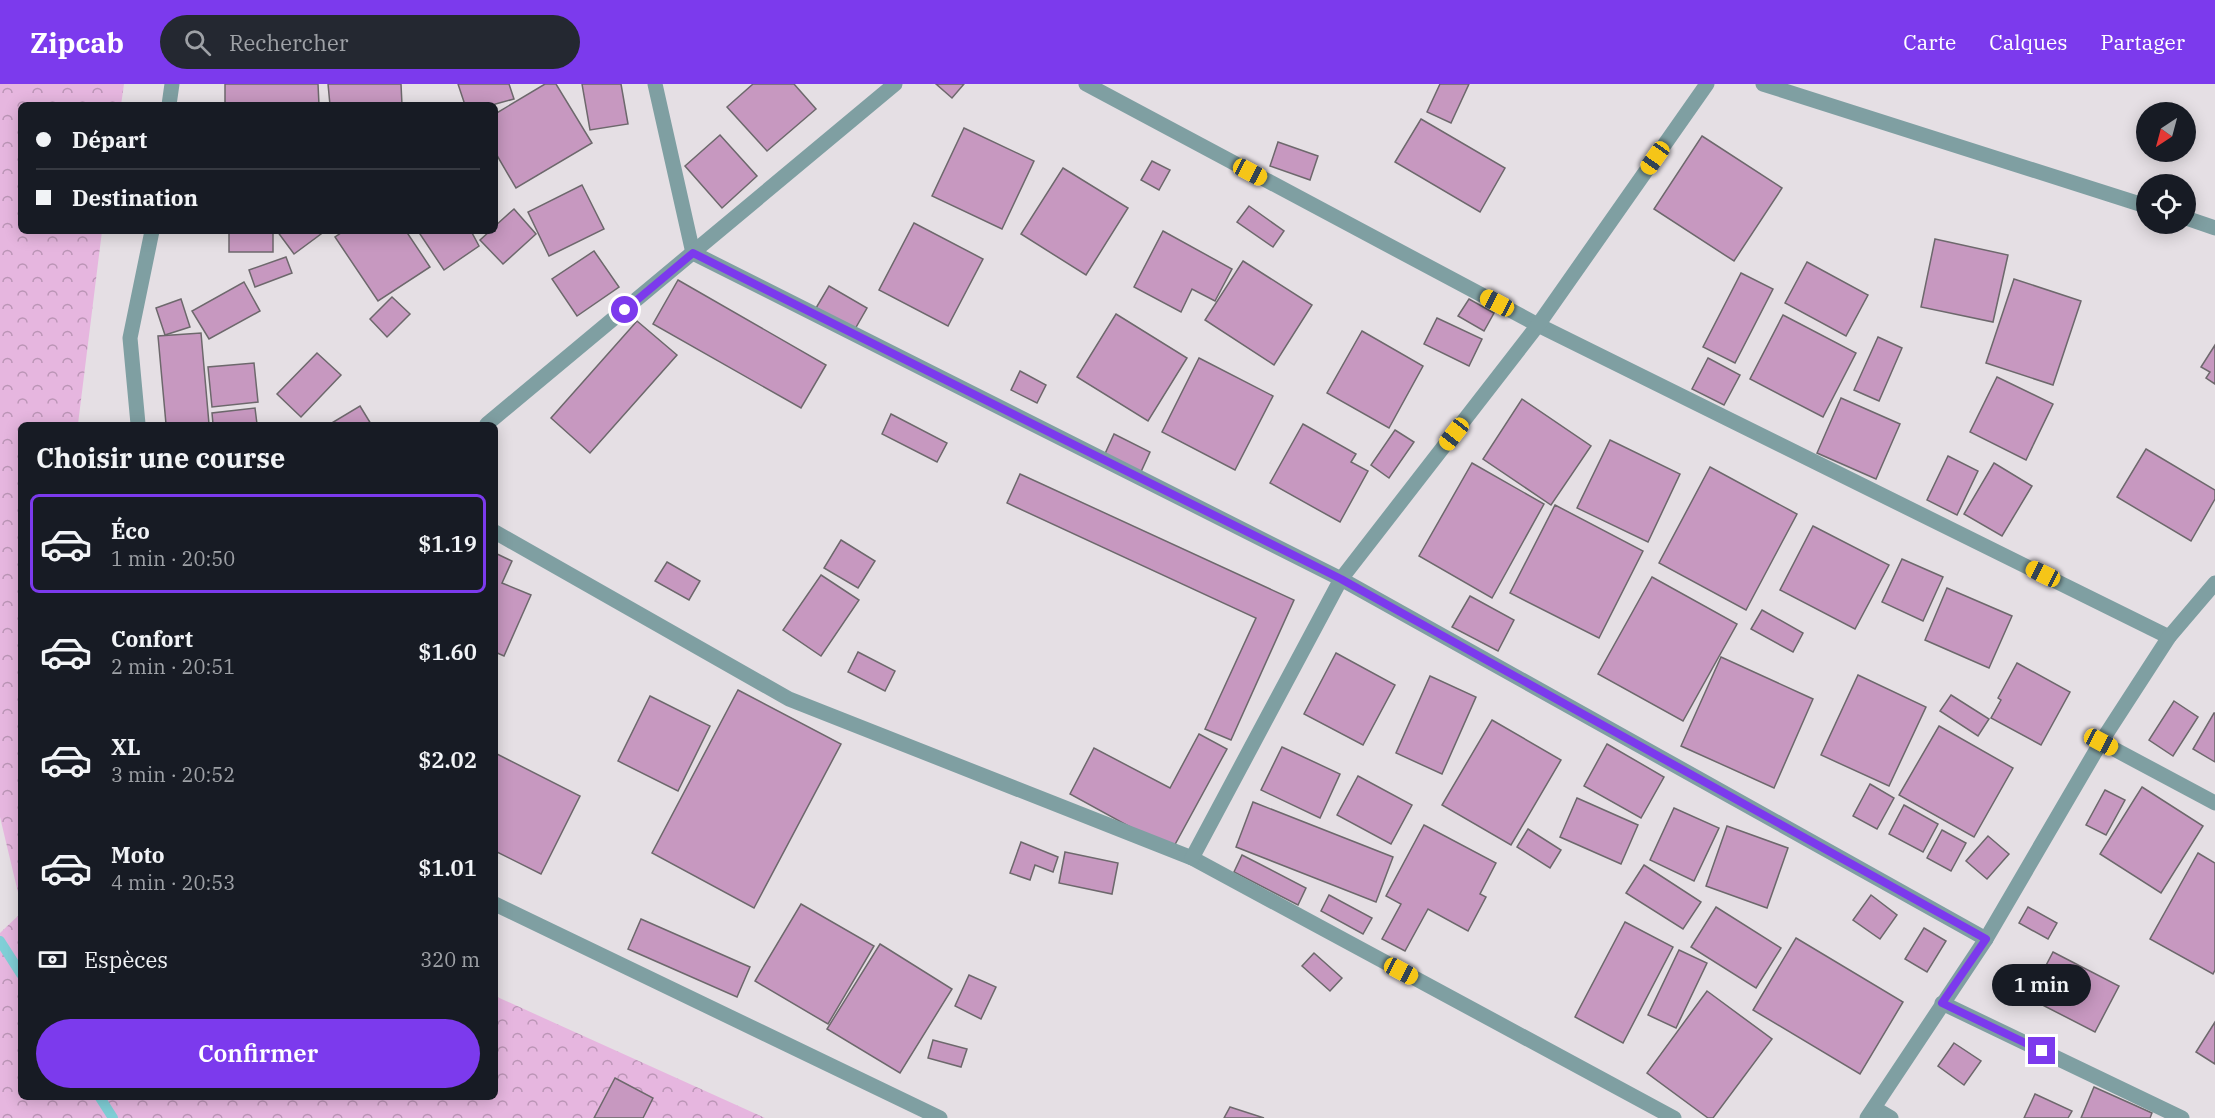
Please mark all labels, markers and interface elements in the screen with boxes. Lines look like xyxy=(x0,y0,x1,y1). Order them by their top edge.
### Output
search box xyxy=(160,15,580,69)
text: Zipcab xyxy=(30,24,124,61)
icon: search xyxy=(181,26,214,59)
text: Rechercher xyxy=(229,28,348,57)
text: Carte xyxy=(1903,28,1956,56)
text: Calques xyxy=(1989,28,2068,56)
text: Partager xyxy=(2101,28,2185,56)
north arrow xyxy=(2136,102,2196,162)
map controls xyxy=(2136,102,2196,234)
text: Départ xyxy=(72,125,147,154)
car xyxy=(1637,138,1673,178)
car xyxy=(1230,156,1270,188)
button: locate xyxy=(2136,174,2196,234)
text: Destination xyxy=(72,183,198,212)
car xyxy=(1477,287,1517,319)
route start xyxy=(611,296,638,323)
car xyxy=(1436,414,1472,454)
text: Choisir une course xyxy=(36,440,285,475)
text: Éco xyxy=(111,516,150,545)
icon: car xyxy=(39,517,93,571)
text: $1.19 xyxy=(418,529,477,558)
text: 1 min · 20:50 xyxy=(111,545,235,572)
car xyxy=(2023,558,2063,590)
text: Confort xyxy=(111,624,193,653)
icon: car xyxy=(39,625,93,679)
text: $1.60 xyxy=(418,637,477,666)
text: 2 min · 20:51 xyxy=(111,653,235,680)
car xyxy=(2081,726,2121,758)
text: XL xyxy=(111,732,141,761)
icon: car xyxy=(39,733,93,787)
text: $2.02 xyxy=(418,745,477,774)
text: 3 min · 20:52 xyxy=(111,761,235,788)
text: Moto xyxy=(111,840,165,869)
icon: car xyxy=(39,841,93,895)
text: $1.01 xyxy=(418,853,477,882)
text: 4 min · 20:53 xyxy=(111,869,235,896)
icon: cash xyxy=(36,943,69,976)
text: Espèces xyxy=(84,945,168,974)
text: 320 m xyxy=(420,946,480,973)
car xyxy=(1381,955,1421,987)
callout: 1 min xyxy=(1992,964,2092,1006)
text: 1 min xyxy=(2014,971,2069,998)
button: Confirmer xyxy=(36,1019,480,1088)
route end xyxy=(2028,1037,2055,1064)

